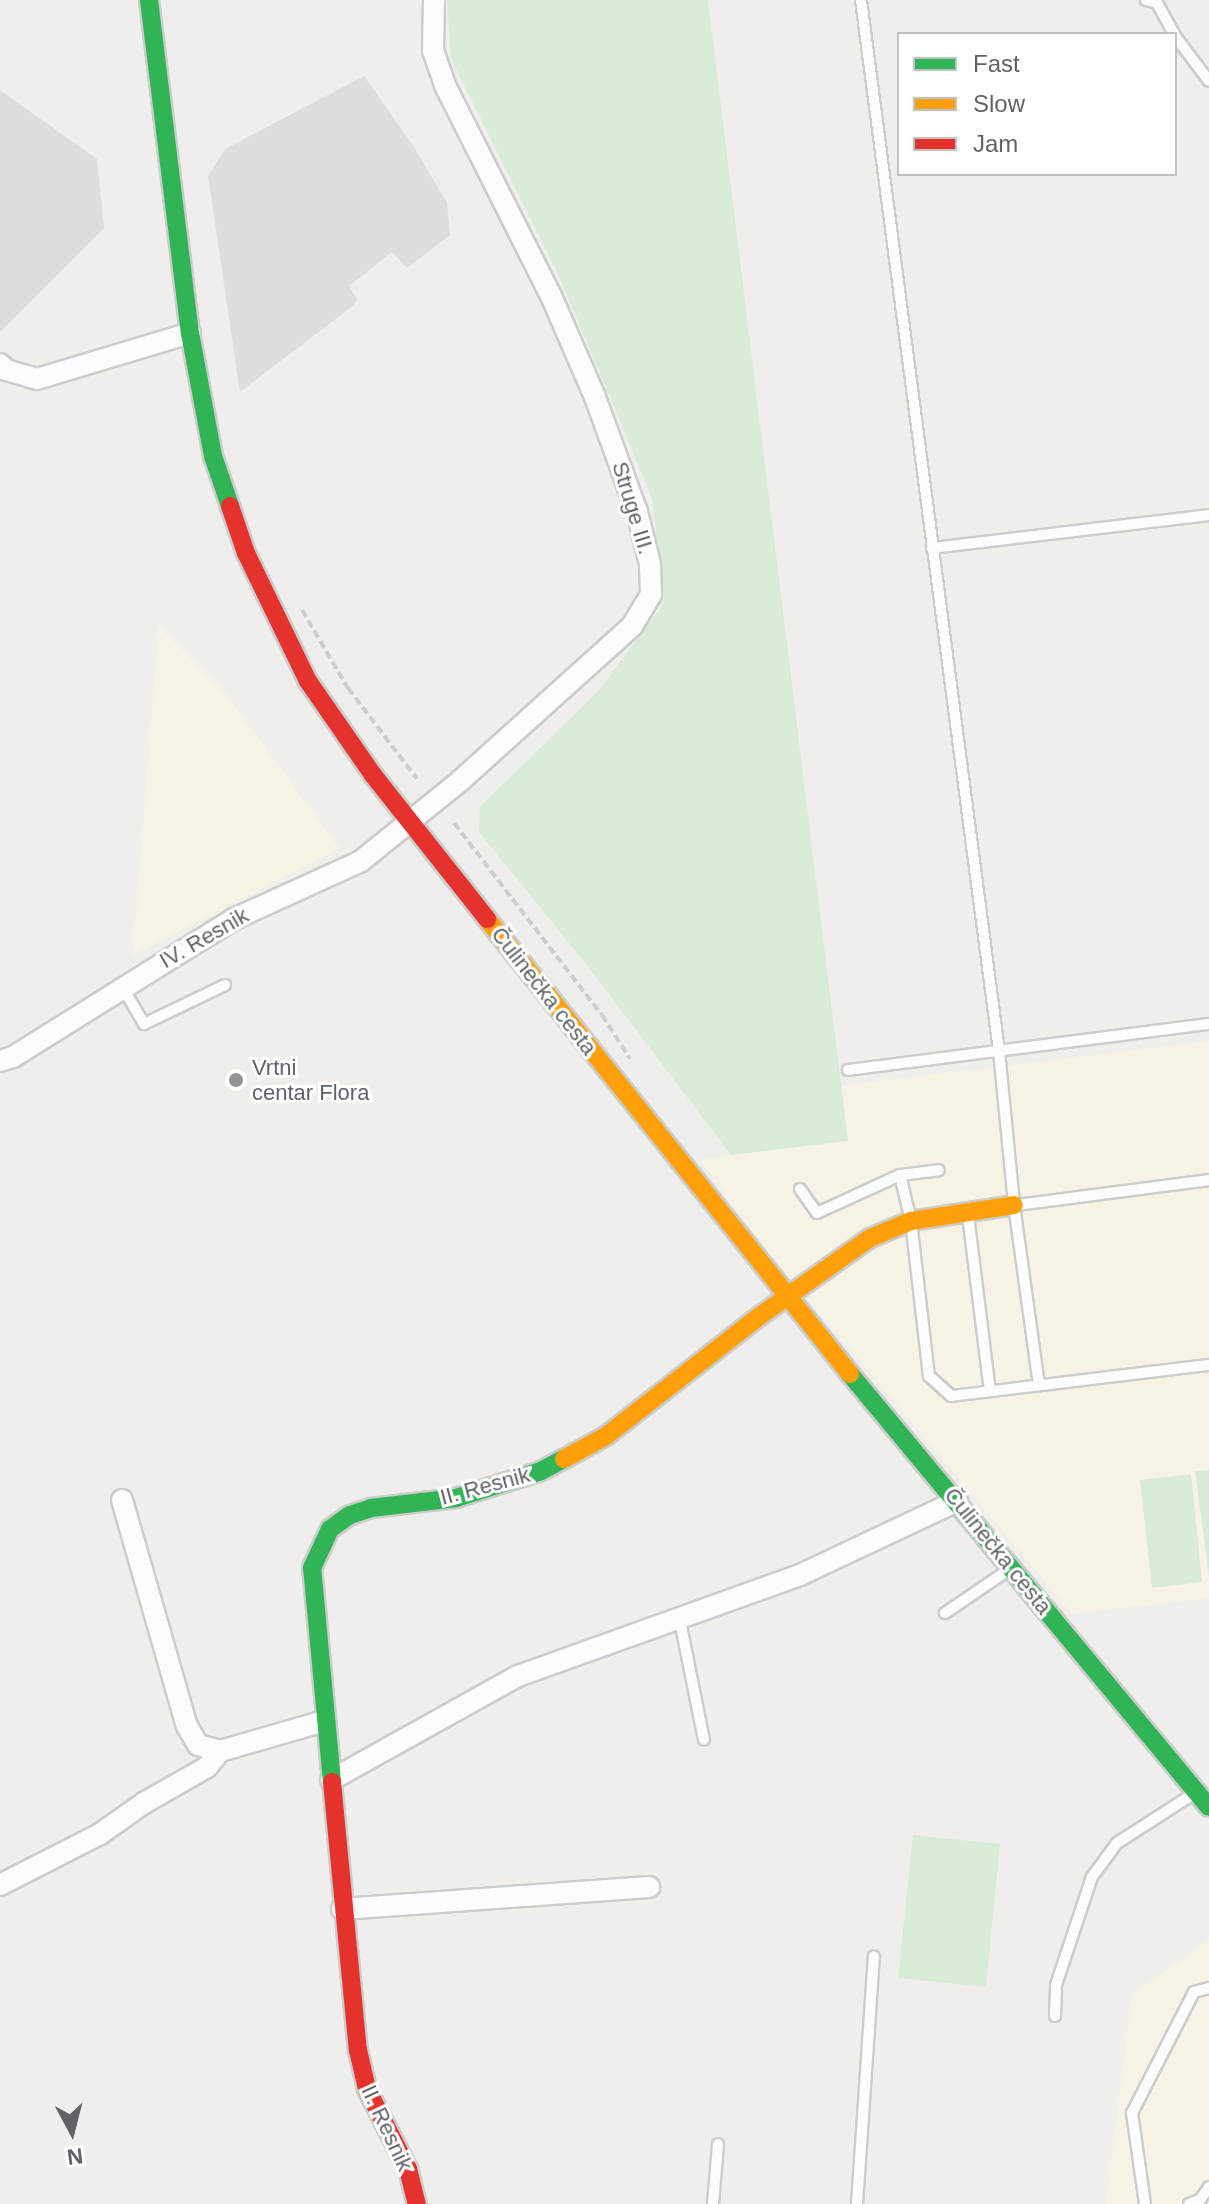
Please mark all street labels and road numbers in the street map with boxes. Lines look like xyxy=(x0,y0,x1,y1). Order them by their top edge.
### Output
street label: Struge III. xyxy=(606,459,660,557)
street label: IV. Resnik xyxy=(155,902,253,974)
street label: Čulinečka cesta xyxy=(486,922,602,1060)
street label: II. Resnik xyxy=(437,1461,533,1511)
street label: Čulinečka cesta xyxy=(939,1482,1057,1620)
street label: II. Resnik xyxy=(356,2081,418,2175)

